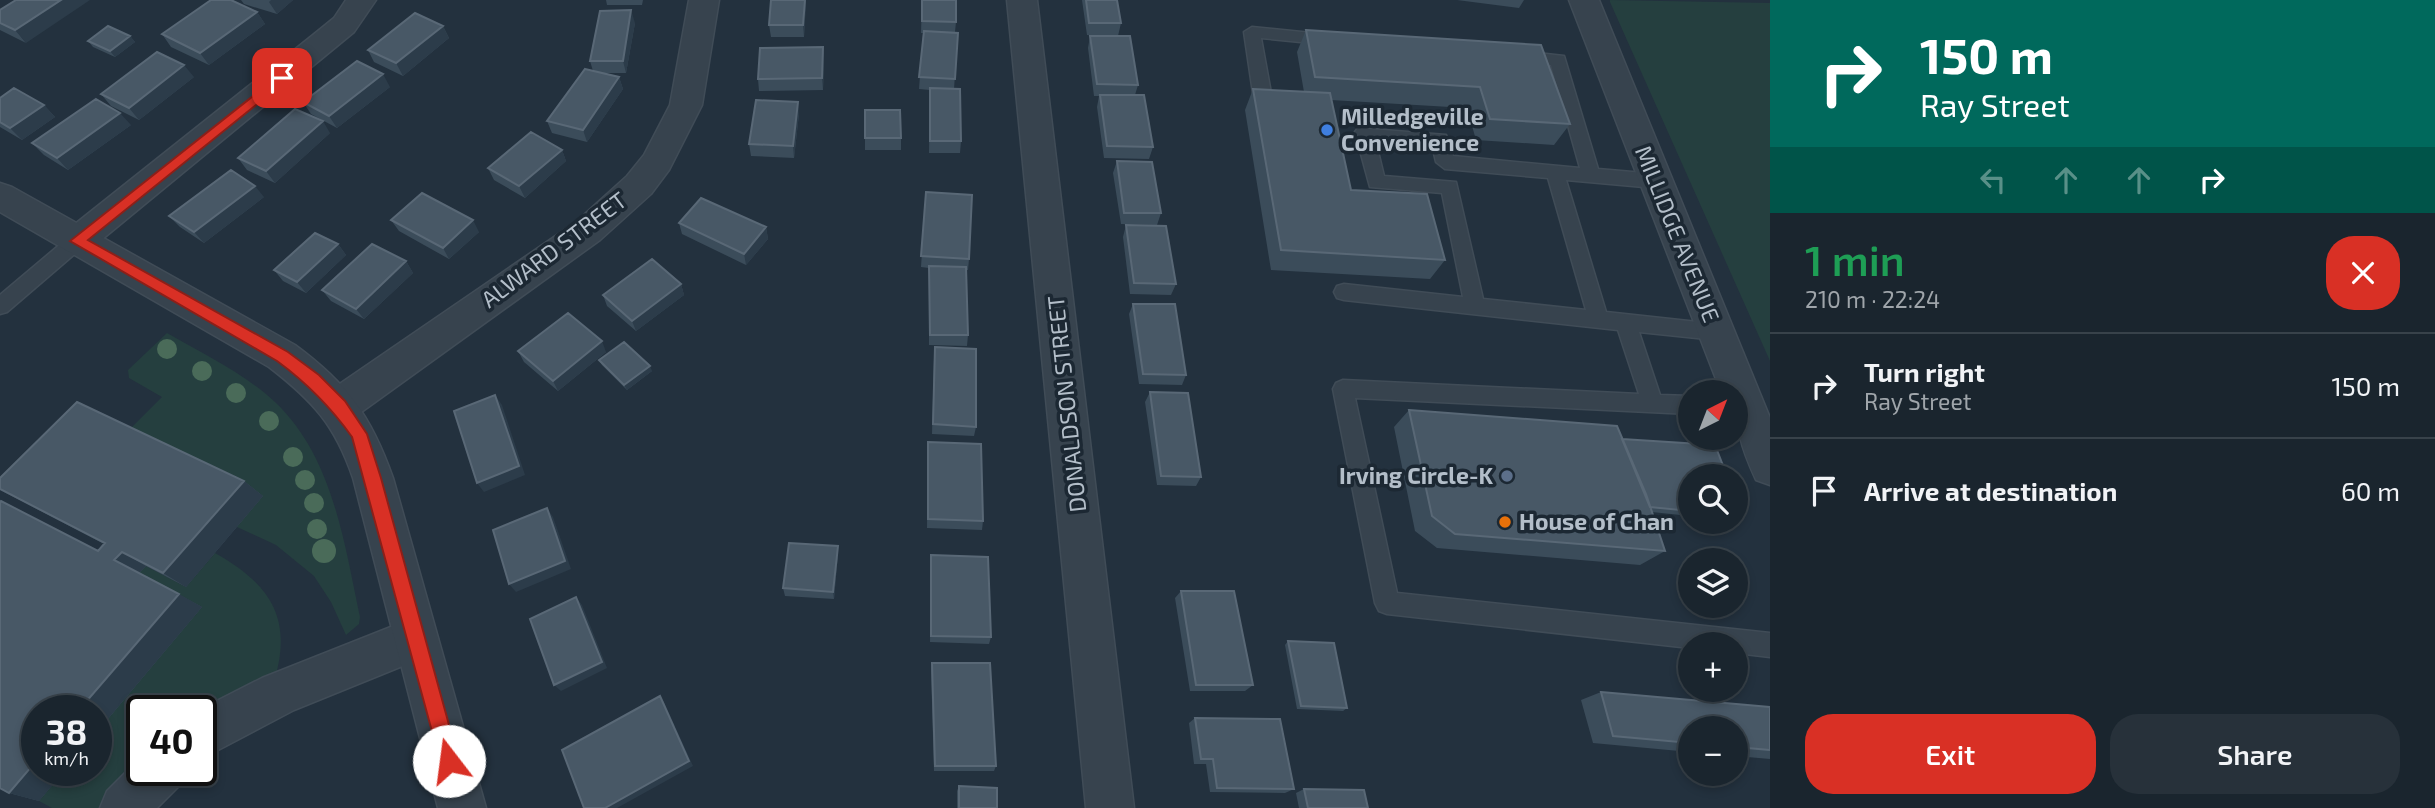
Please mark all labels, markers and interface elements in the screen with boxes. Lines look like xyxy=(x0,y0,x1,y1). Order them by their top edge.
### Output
text: 150 m xyxy=(1920,25,2053,84)
icon: right xyxy=(1805,28,1896,119)
pin xyxy=(252,48,312,108)
icon: arrive xyxy=(263,59,301,97)
text: Ray Street xyxy=(1920,85,2070,123)
place label: Milledgeville Convenience xyxy=(1341,102,1484,156)
marker: Milledgeville Convenience xyxy=(1319,122,1335,138)
street label: MILLIDGE AVENUE xyxy=(1630,141,1726,326)
icon: left xyxy=(1974,161,2012,199)
icon: ahead xyxy=(2047,161,2085,199)
icon: ahead xyxy=(2120,161,2158,199)
icon: right xyxy=(2193,161,2231,199)
street label: ALWARD STREET xyxy=(475,185,632,313)
text: 1 min xyxy=(1805,234,1905,284)
button: close xyxy=(2326,236,2400,310)
text: 210 m · 22:24 xyxy=(1805,285,1940,313)
street label: DONALDSON STREET xyxy=(1041,295,1091,514)
text: Turn right xyxy=(1864,356,1985,387)
icon: right xyxy=(1805,367,1843,405)
text: 150 m xyxy=(2331,370,2400,401)
north arrow xyxy=(1678,380,1748,450)
map controls xyxy=(1678,380,1748,786)
text: Ray Street xyxy=(1864,387,1972,415)
place label: Irving Circle-K xyxy=(1339,461,1493,489)
button: search xyxy=(1678,464,1748,534)
marker: Irving Circle-K xyxy=(1499,468,1515,484)
icon: arrive xyxy=(1805,472,1843,510)
text: Arrive at destination xyxy=(1864,475,2117,506)
text: 60 m xyxy=(2341,475,2400,506)
place label: House of Chan xyxy=(1519,507,1674,535)
marker: House of Chan xyxy=(1497,514,1513,530)
button: layers xyxy=(1678,548,1748,618)
button: + xyxy=(1678,632,1748,702)
speed limit sign: 40 xyxy=(126,695,217,786)
text: 38 xyxy=(46,710,87,752)
button: Exit xyxy=(1805,714,2096,794)
button: Share xyxy=(2110,714,2400,794)
button: − xyxy=(1678,716,1748,786)
position arrow xyxy=(412,724,486,798)
text: km/h xyxy=(44,747,89,769)

